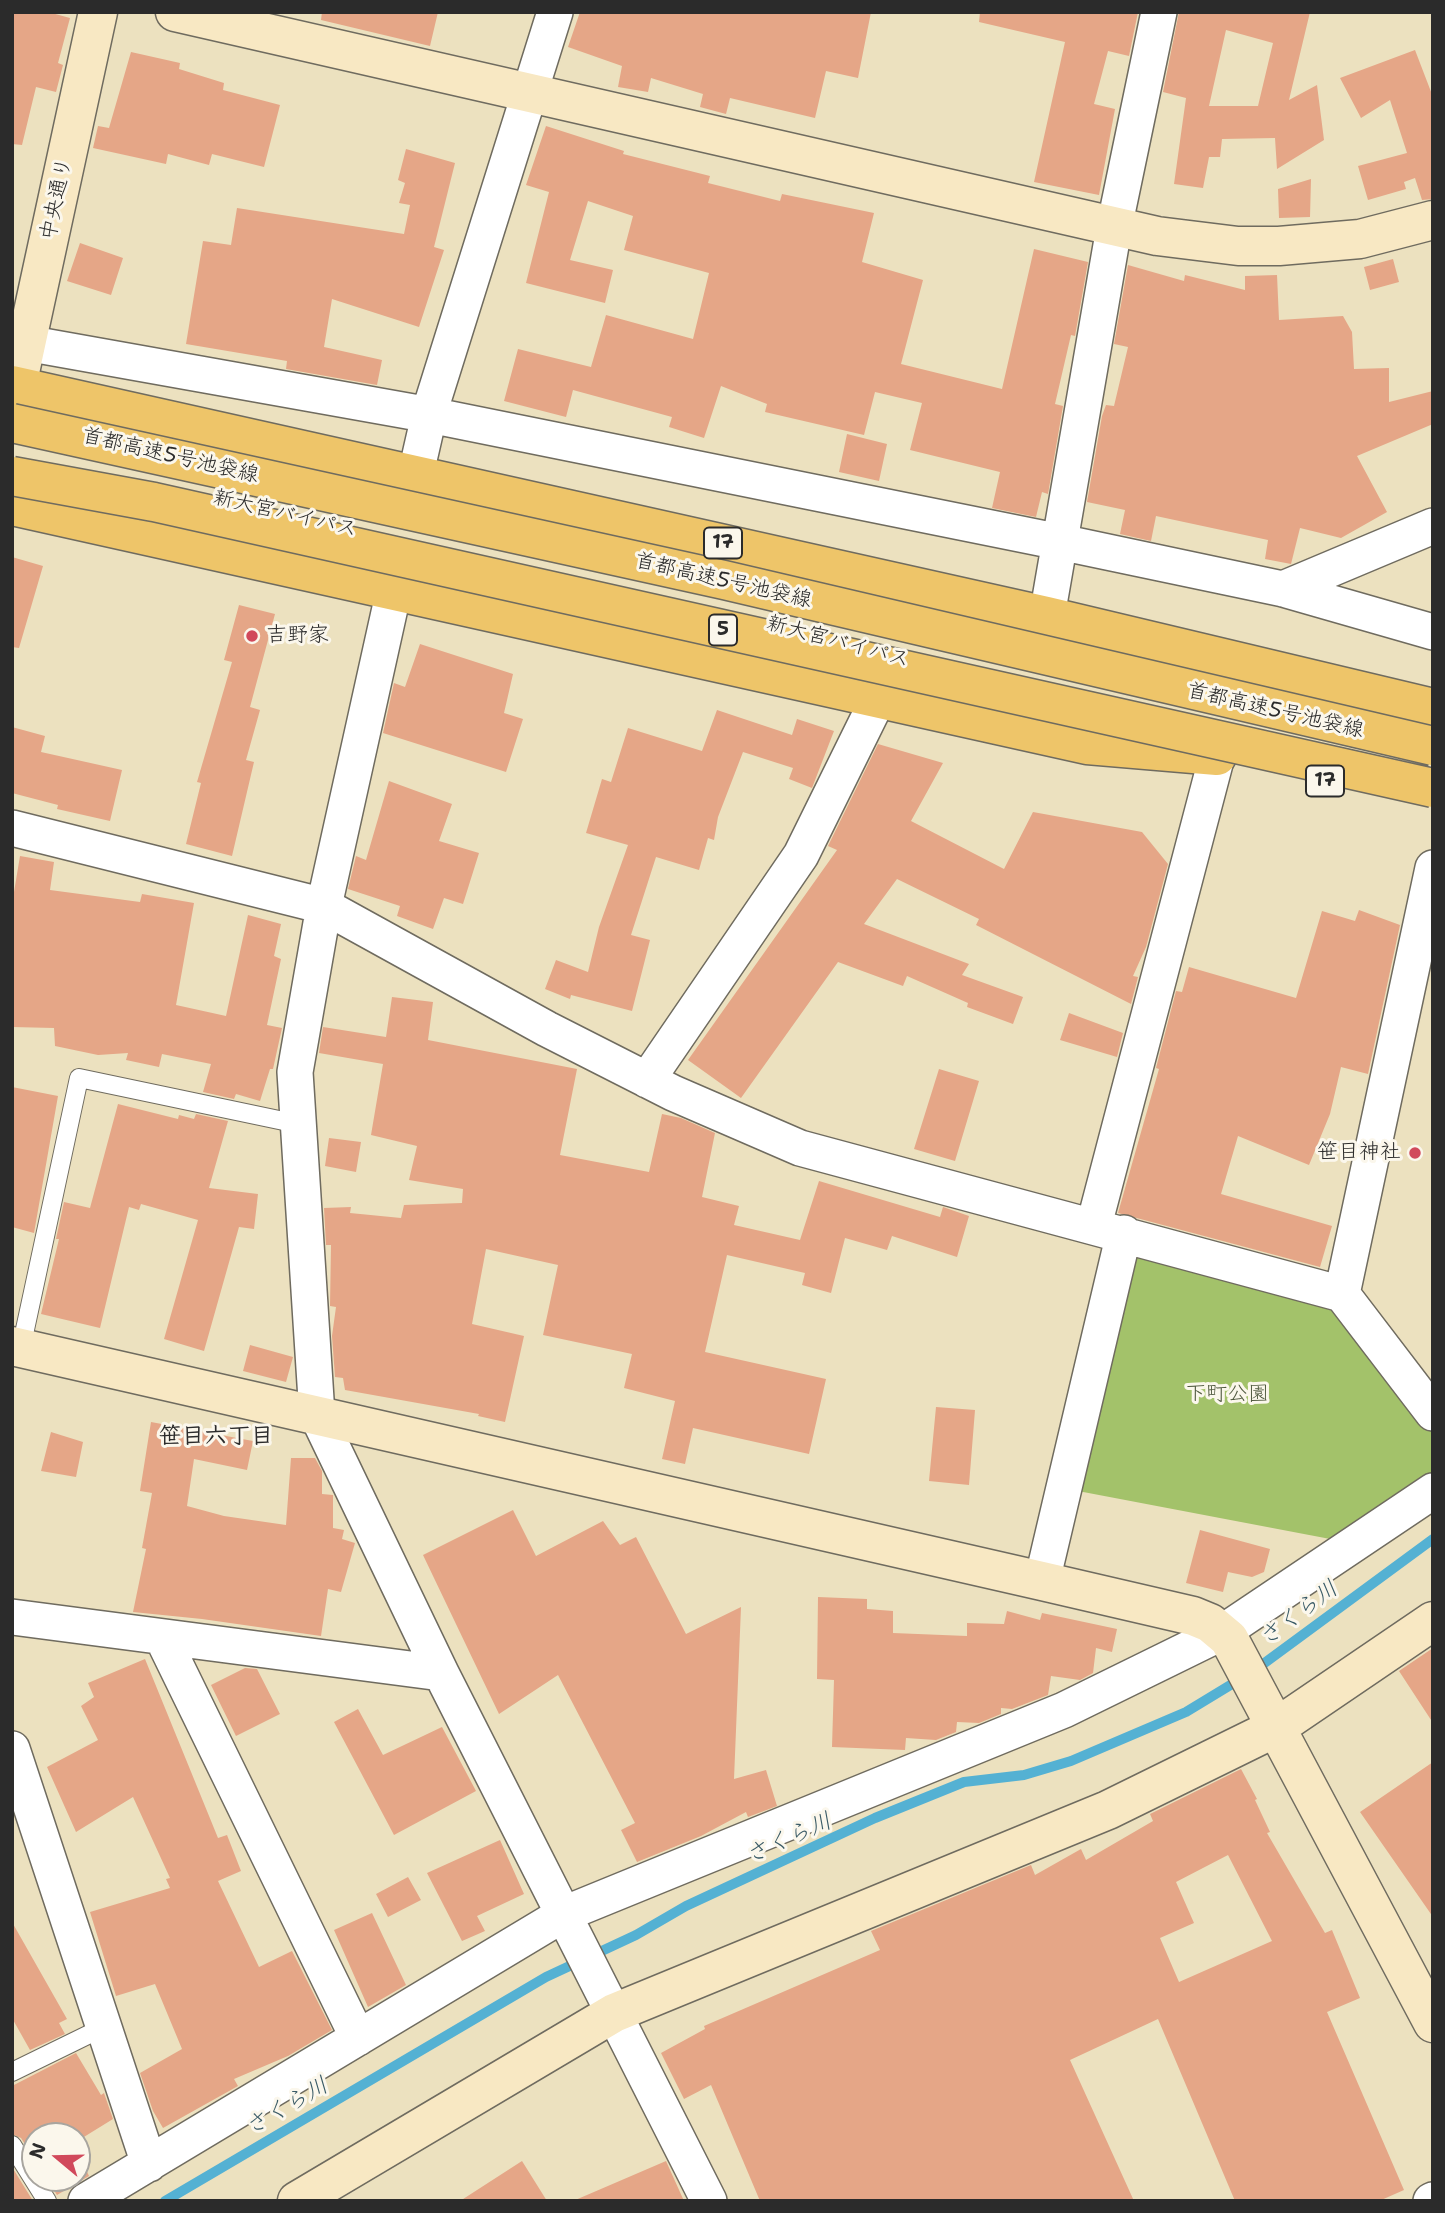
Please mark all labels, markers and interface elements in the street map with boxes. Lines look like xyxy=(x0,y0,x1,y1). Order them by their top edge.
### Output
street label: 中央通り xyxy=(36,155,78,243)
street label: 首都高速5号池袋線 xyxy=(79,423,261,489)
street label: 新大宮バイパス xyxy=(211,485,359,543)
road number: 17 xyxy=(704,528,742,558)
street label: 首都高速5号池袋線 xyxy=(632,548,814,614)
street label: 新大宮バイパス xyxy=(764,611,912,673)
road number: 5 xyxy=(709,614,737,646)
place label: 吉野家 xyxy=(266,623,329,649)
marker: 吉野家 xyxy=(244,628,260,644)
street label: 首都高速5号池袋線 xyxy=(1184,678,1366,744)
road number: 17 xyxy=(1306,766,1344,796)
place label: 笹目神社 xyxy=(1317,1140,1401,1166)
marker: 笹目神社 xyxy=(1407,1145,1423,1161)
park label: 下町公園 xyxy=(1185,1382,1269,1408)
district label: 笹目六丁目 xyxy=(159,1423,273,1451)
water label: さくら川 xyxy=(1254,1575,1344,1653)
water label: さくら川 xyxy=(741,1808,837,1870)
water label: さくら川 xyxy=(240,2072,334,2142)
north arrow xyxy=(21,2122,91,2192)
text: N xyxy=(23,2139,52,2162)

